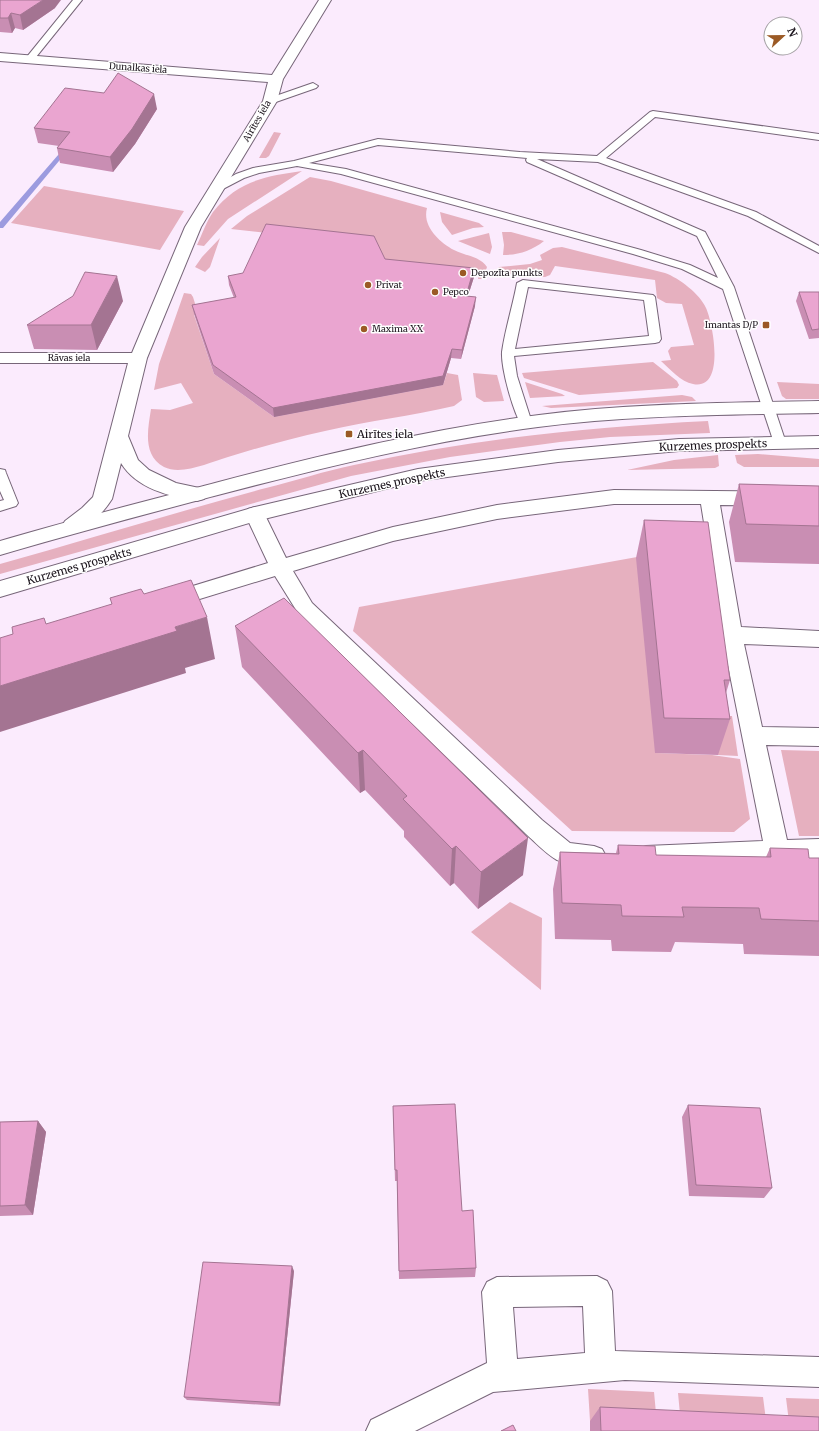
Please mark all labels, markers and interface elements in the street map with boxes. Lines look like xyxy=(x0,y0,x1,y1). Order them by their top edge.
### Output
north arrow xyxy=(763,16,803,56)
text: N xyxy=(784,26,801,39)
street label: Dunalkas iela xyxy=(109,60,168,75)
street label: Airītes iela xyxy=(240,98,273,144)
place label: Depozīta punkts xyxy=(471,267,543,278)
marker: Depozīta punkts xyxy=(458,268,468,278)
place label: Privat xyxy=(376,279,402,290)
marker: Privat xyxy=(363,280,373,290)
place label: Pepco xyxy=(443,286,469,297)
marker: Pepco xyxy=(430,287,440,297)
place label: Imantas D/P xyxy=(705,319,758,330)
marker: Imantas D/P xyxy=(761,320,771,330)
place label: Maxima XX xyxy=(372,323,424,334)
marker: Maxima XX xyxy=(359,324,369,334)
street label: Rāvas iela xyxy=(48,352,90,363)
place label: Airītes iela xyxy=(356,427,413,441)
marker: Airītes iela xyxy=(344,429,354,439)
street label: Kurzemes prospekts xyxy=(659,436,767,454)
street label: Kurzemes prospekts xyxy=(338,465,446,501)
street label: Kurzemes prospekts xyxy=(25,544,133,588)

